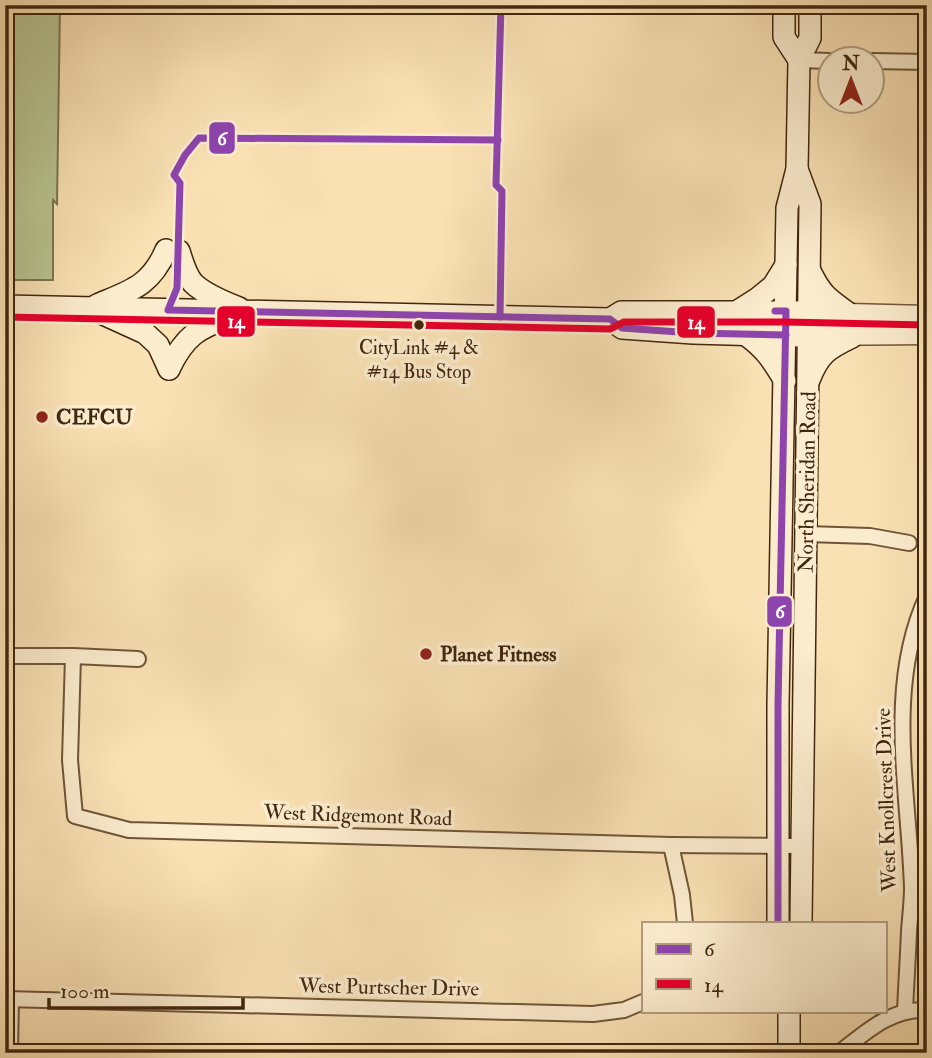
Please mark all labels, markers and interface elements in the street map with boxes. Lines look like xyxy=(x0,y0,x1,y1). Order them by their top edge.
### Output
north arrow xyxy=(816,46,886,116)
text: N xyxy=(841,52,860,76)
line badge: 6 xyxy=(208,121,236,155)
text: 6 xyxy=(217,127,228,151)
line badge: 14 xyxy=(216,305,256,338)
line badge: 14 xyxy=(676,305,716,339)
text: 14 xyxy=(227,310,246,334)
text: 14 xyxy=(687,311,706,335)
marker: CityLink #4 & #14 Bus Stop xyxy=(412,318,426,332)
place label: CityLink #4 & #14 Bus Stop xyxy=(359,336,479,385)
street label: North Sheridan Road xyxy=(792,390,823,573)
place label: CEFCU xyxy=(56,404,133,431)
marker: CEFCU xyxy=(34,409,50,425)
line badge: 6 xyxy=(766,595,793,628)
text: 6 xyxy=(775,600,786,624)
place label: Planet Fitness xyxy=(440,641,556,668)
marker: Planet Fitness xyxy=(418,646,434,662)
street label: West Knollcrest Drive xyxy=(870,707,903,894)
street label: West Ridgemont Road xyxy=(262,799,453,832)
legend xyxy=(642,922,886,1012)
text: 6 xyxy=(704,936,716,963)
scale bar xyxy=(49,967,243,1011)
street label: West Purtscher Drive xyxy=(298,972,480,1003)
text: 14 xyxy=(704,972,724,999)
text: 100 m xyxy=(60,978,110,1005)

